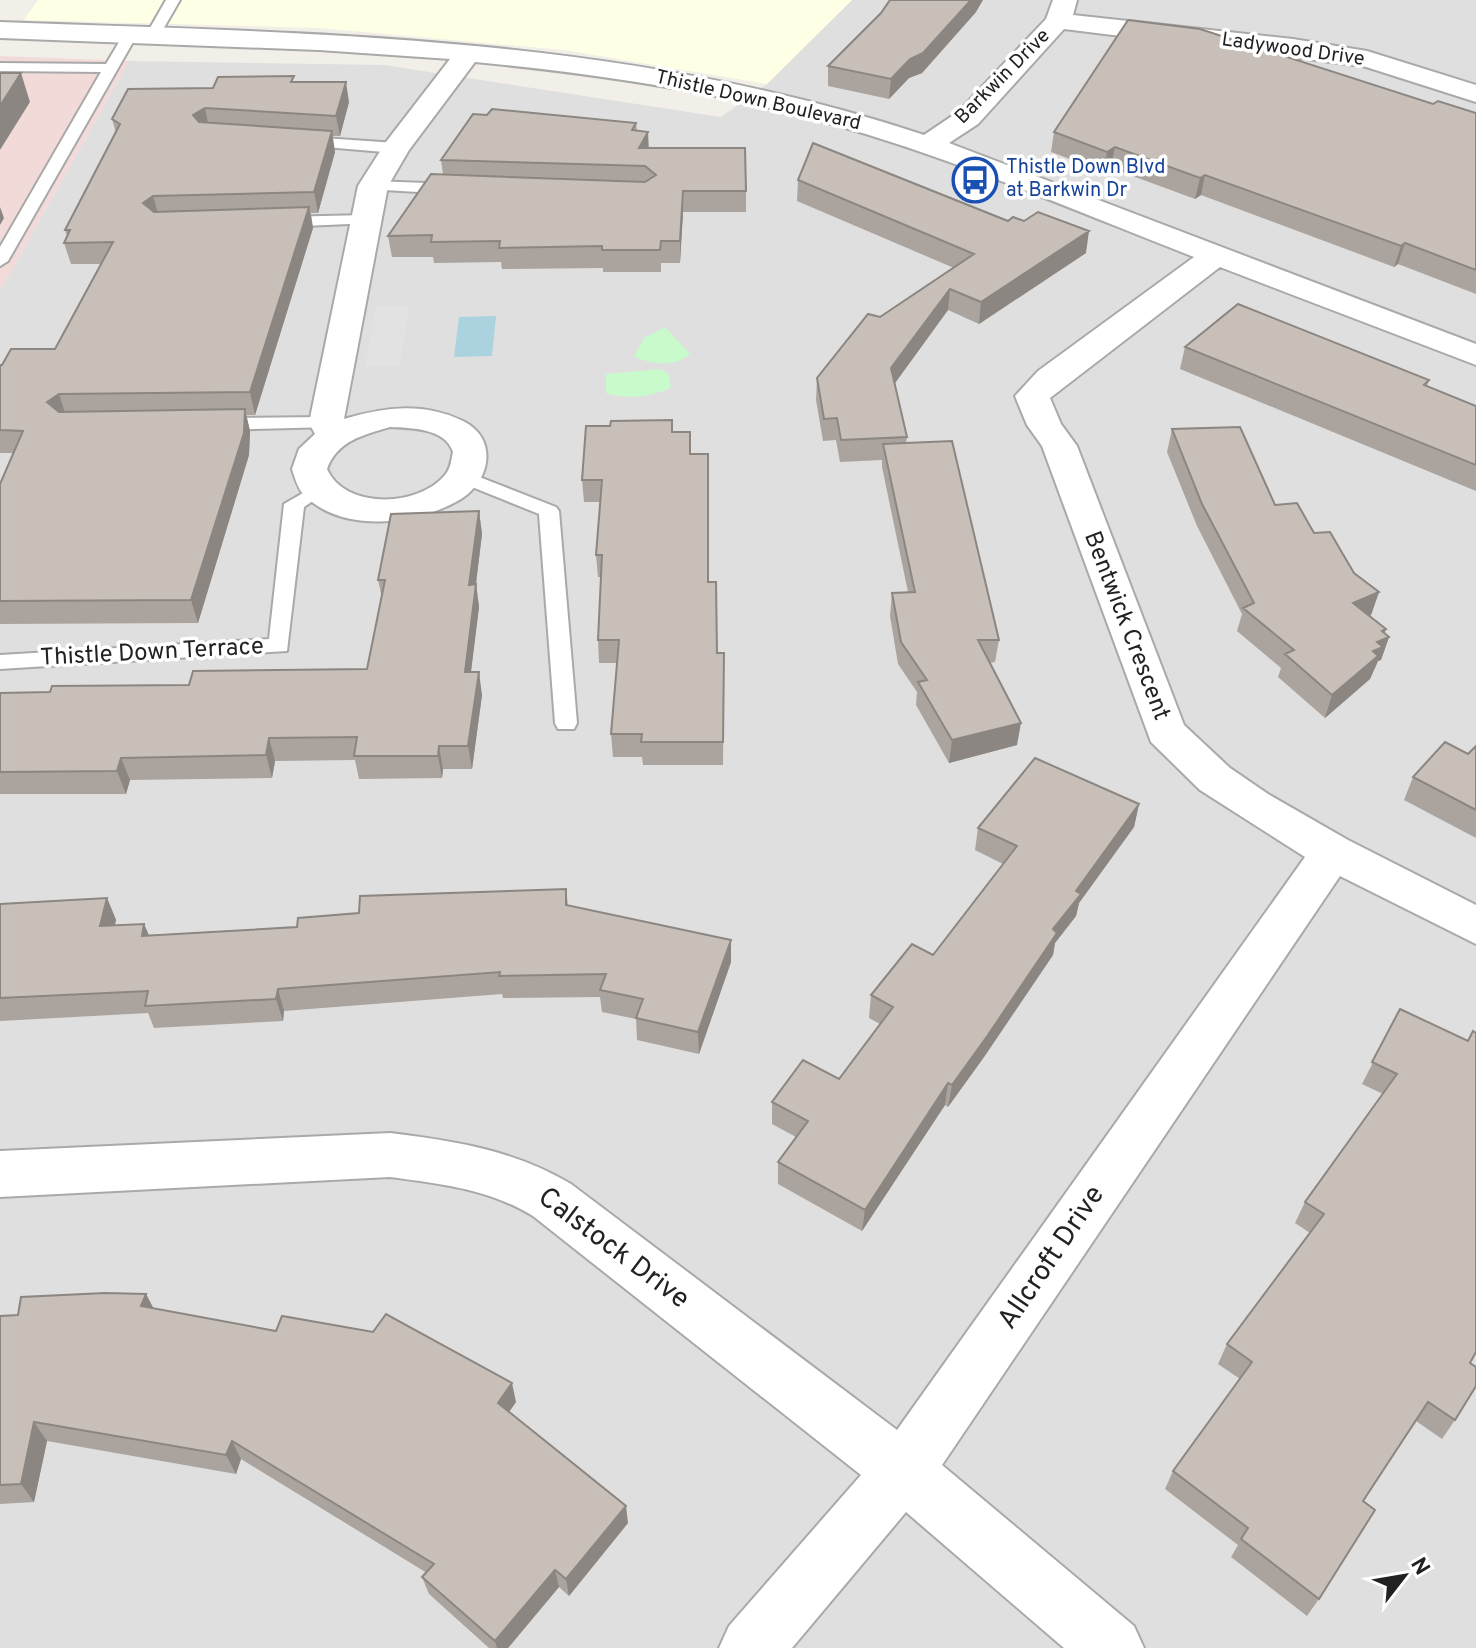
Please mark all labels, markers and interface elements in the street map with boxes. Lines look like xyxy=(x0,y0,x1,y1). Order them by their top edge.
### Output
street label: Barkwin Drive xyxy=(950,24,1056,130)
street label: Ladywood Drive xyxy=(1220,27,1366,73)
street label: Thistle Down Boulevard xyxy=(653,65,863,137)
place label: Thistle Down Blvd at Barkwin Dr xyxy=(1006,155,1165,204)
bus stop icon: Thistle Down Blvd at Barkwin Dr xyxy=(951,156,999,204)
street label: Bentwick Crescent xyxy=(1076,527,1176,725)
street label: Thistle Down Terrace xyxy=(39,632,265,674)
street label: Allcroft Drive xyxy=(991,1179,1113,1337)
street label: Calstock Drive xyxy=(530,1180,696,1318)
north arrow xyxy=(1364,1536,1444,1616)
text: N xyxy=(1403,1553,1435,1581)

